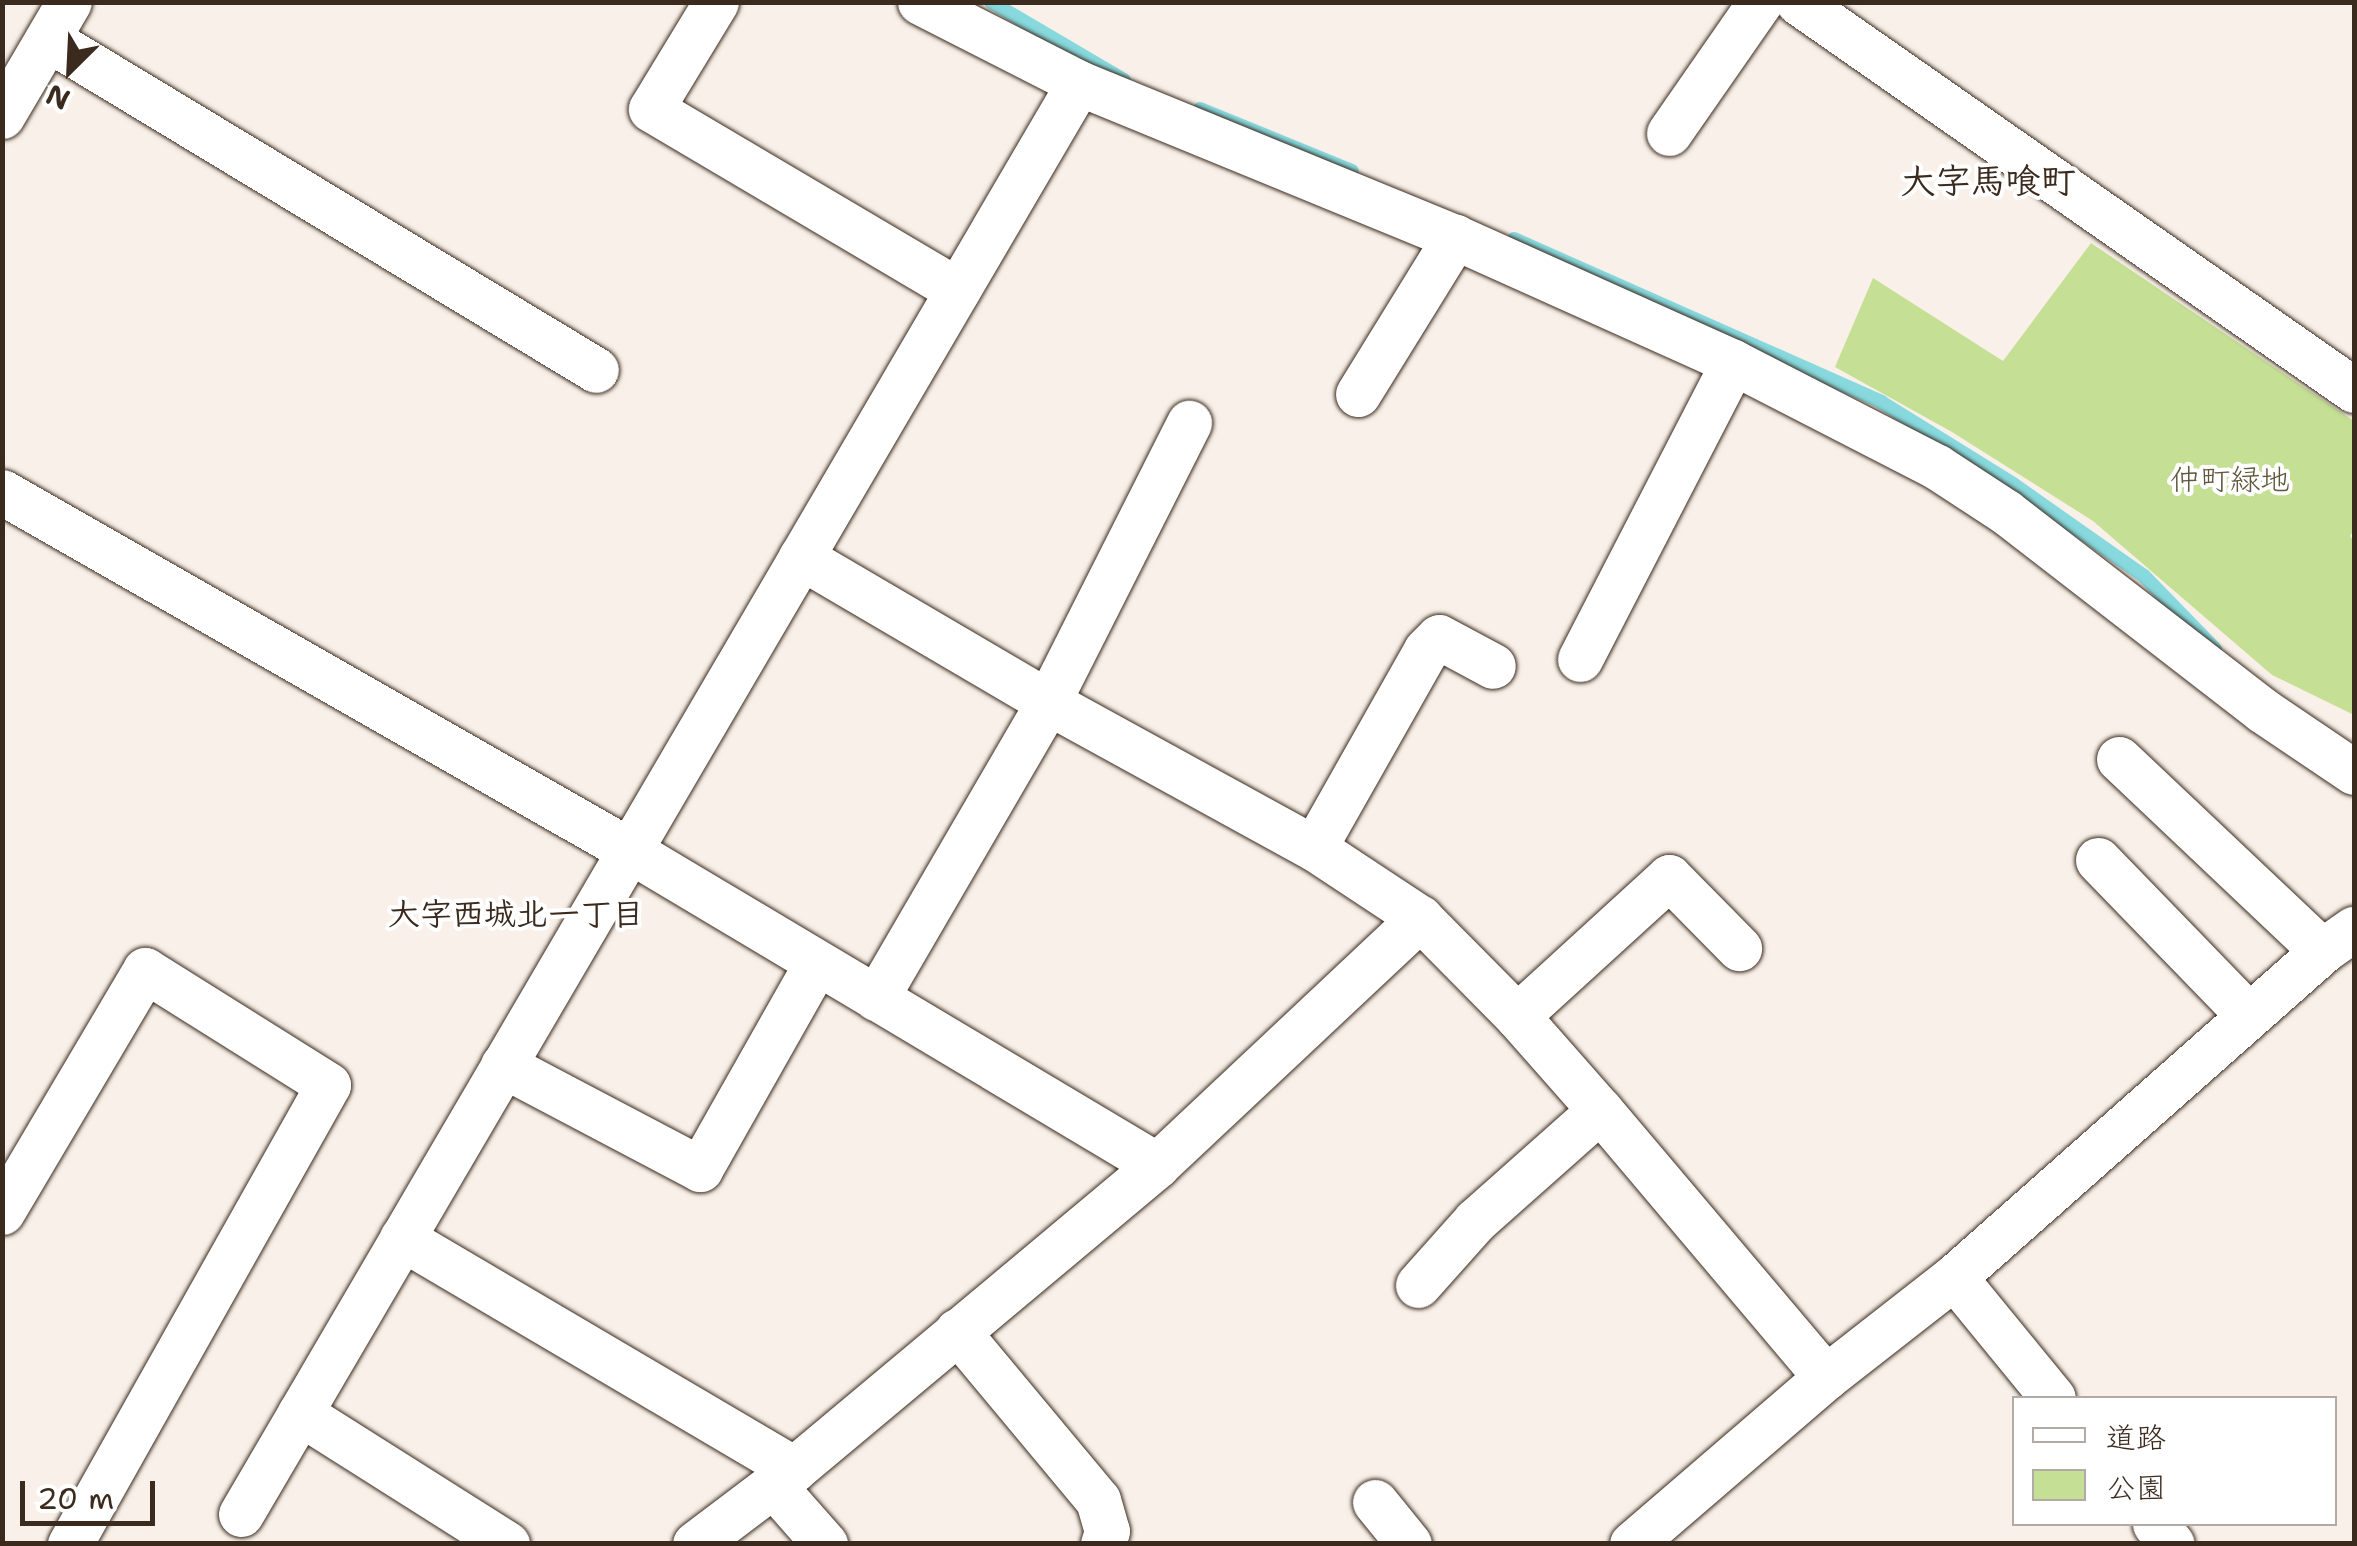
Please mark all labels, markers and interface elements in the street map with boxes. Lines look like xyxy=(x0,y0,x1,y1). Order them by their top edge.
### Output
north arrow xyxy=(20,20,120,120)
text: N xyxy=(40,76,76,119)
district label: 大字馬喰町 xyxy=(1901,160,2075,202)
park label: 仲町緑地 xyxy=(2170,462,2290,498)
district label: 大字西城北一丁目 xyxy=(388,895,644,933)
legend xyxy=(2012,1396,2337,1526)
text: 道路 xyxy=(2106,1417,2166,1458)
scale bar xyxy=(25,1461,160,1523)
text: 公園 xyxy=(2106,1467,2166,1508)
text: 20 m xyxy=(37,1478,114,1519)

